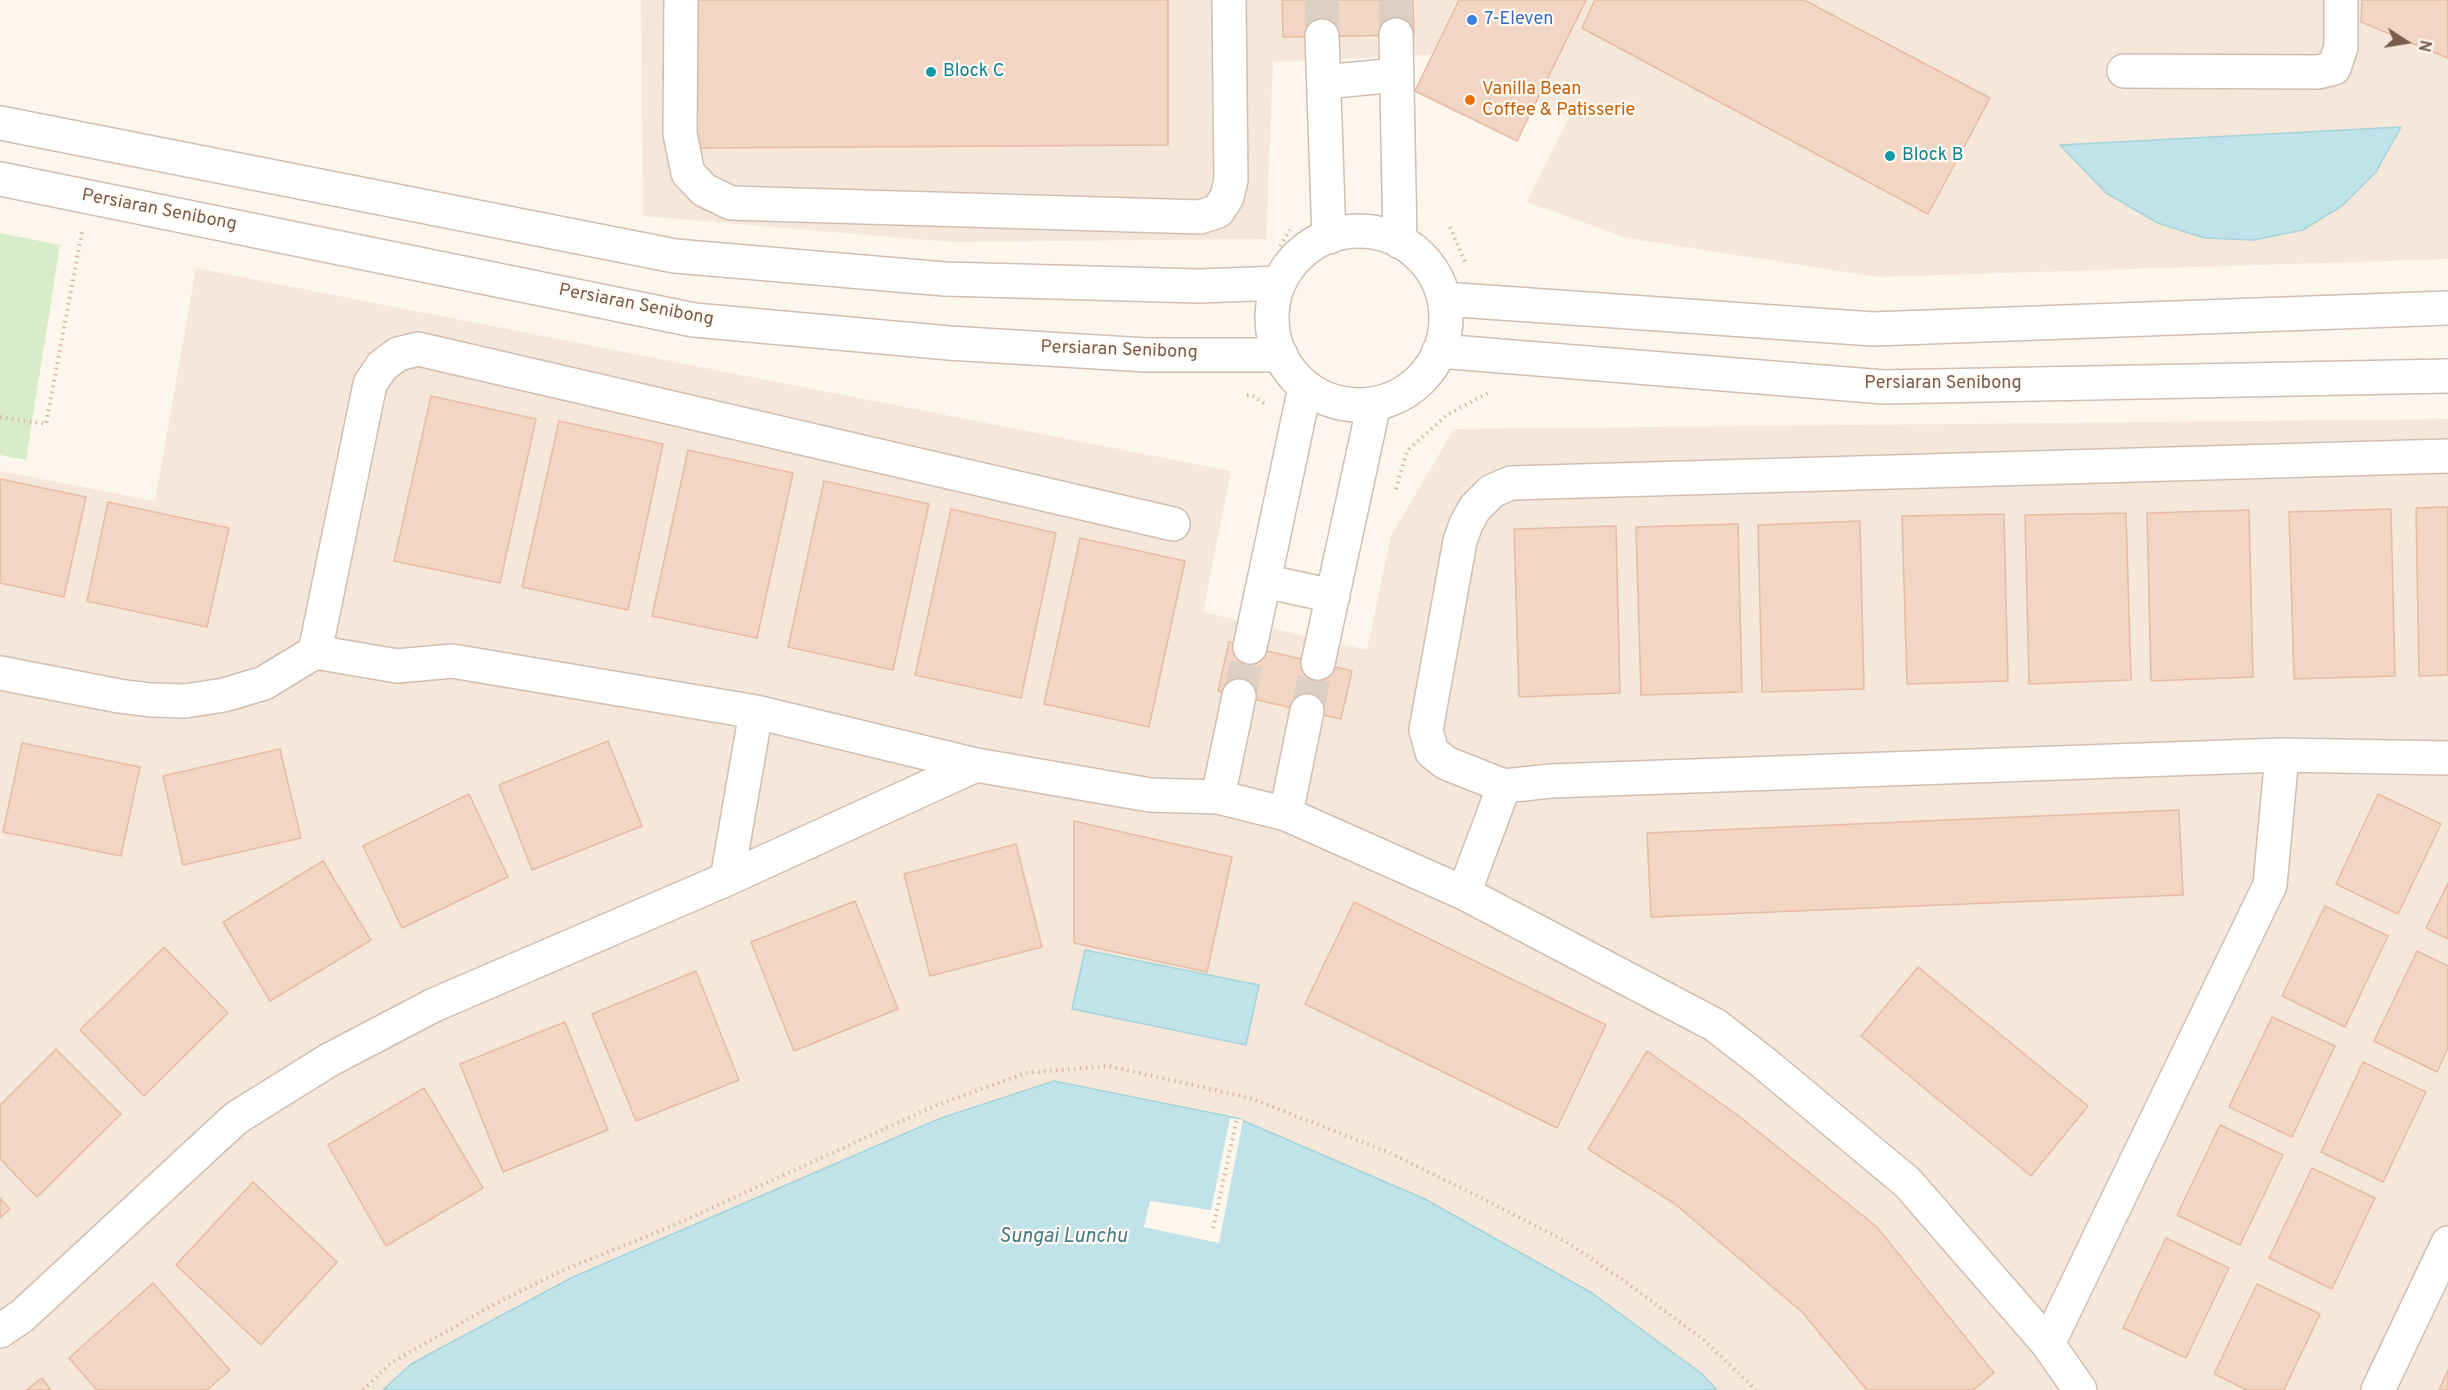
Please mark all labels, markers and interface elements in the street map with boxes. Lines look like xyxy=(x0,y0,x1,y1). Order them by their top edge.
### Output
place label: 7-Eleven xyxy=(1484,9,1553,31)
north arrow xyxy=(2376,12,2436,72)
marker: 7-Eleven xyxy=(1465,13,1479,27)
text: N xyxy=(2413,38,2435,53)
place label: Block C xyxy=(943,61,1004,83)
marker: Block C xyxy=(924,65,938,79)
place label: Vanilla Bean Coffee & Patisserie xyxy=(1482,79,1635,122)
marker: Vanilla Bean Coffee & Patisserie xyxy=(1463,93,1477,107)
place label: Block B xyxy=(1902,145,1963,167)
marker: Block B xyxy=(1883,149,1897,163)
street label: Persiaran Senibong xyxy=(80,185,238,237)
street label: Persiaran Senibong xyxy=(557,280,715,332)
street label: Persiaran Senibong xyxy=(1040,337,1198,365)
street label: Persiaran Senibong xyxy=(1864,373,2022,395)
water label: Sungai Lunchu xyxy=(999,1226,1127,1250)

